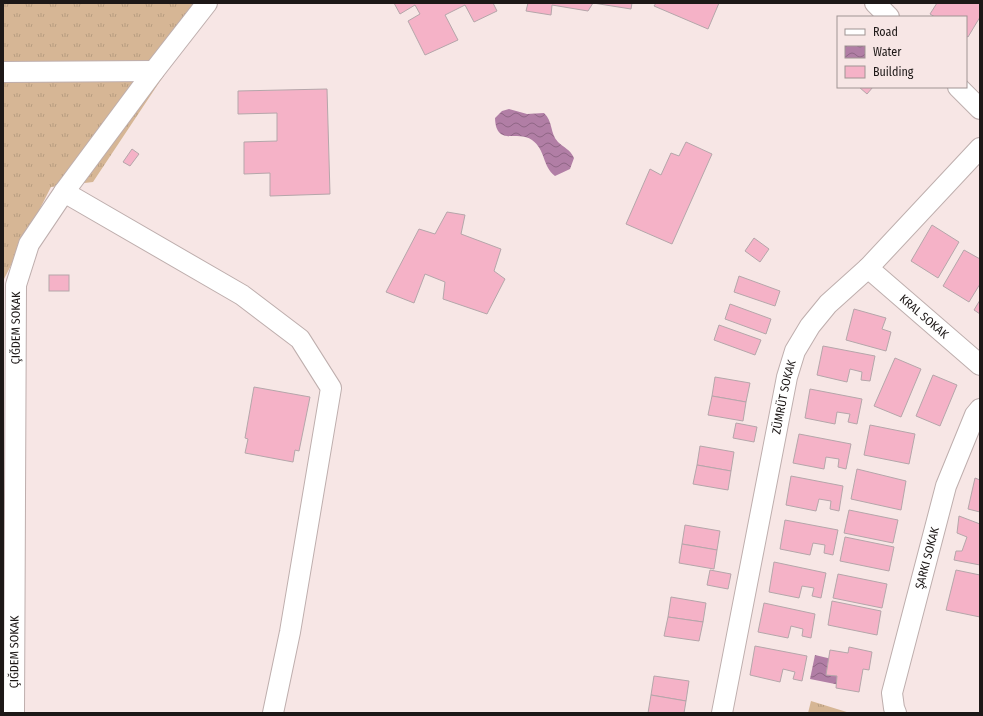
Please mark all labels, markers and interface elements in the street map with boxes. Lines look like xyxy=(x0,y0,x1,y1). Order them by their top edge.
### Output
legend xyxy=(837,16,967,88)
text: Road xyxy=(873,25,898,39)
text: Water xyxy=(873,45,902,59)
text: Building xyxy=(873,65,914,79)
street label: ÇIĞDEM SOKAK xyxy=(8,291,23,364)
street label: KRAL SOKAK xyxy=(897,292,952,342)
street label: ZÜMRÜT SOKAK xyxy=(768,358,799,435)
street label: ŞARKI SOKAK xyxy=(912,525,942,591)
street label: ÇIĞDEM SOKAK xyxy=(6,615,21,688)

